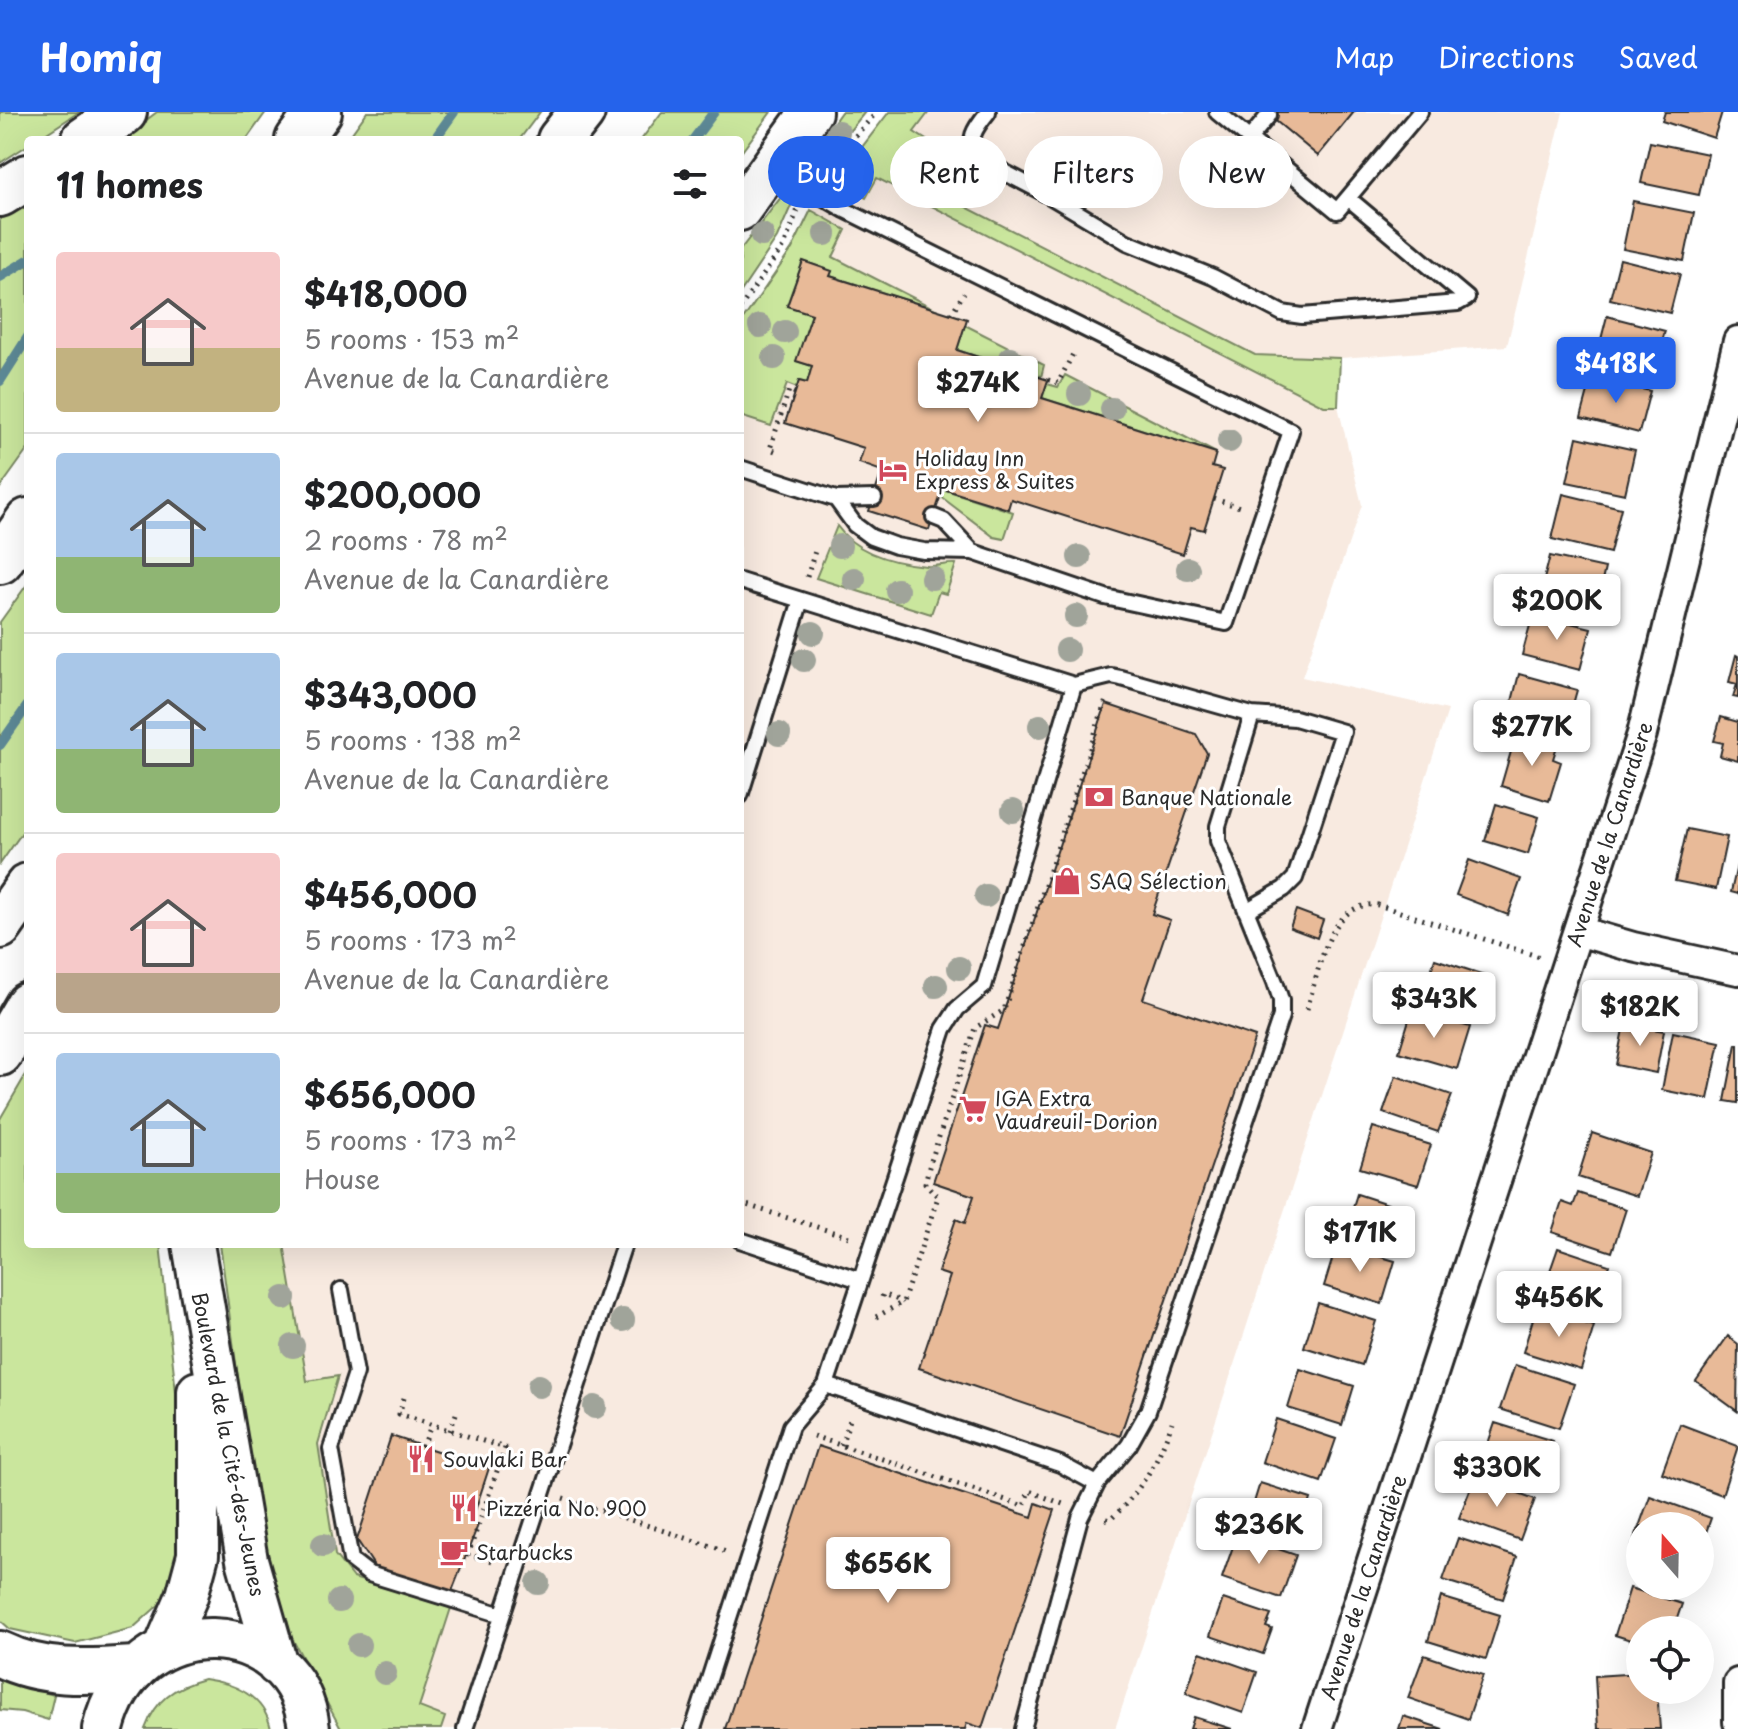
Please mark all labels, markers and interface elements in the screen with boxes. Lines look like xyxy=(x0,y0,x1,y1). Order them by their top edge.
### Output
text: Homiq xyxy=(40,28,162,85)
text: Map xyxy=(1335,35,1394,78)
text: Directions xyxy=(1438,35,1575,78)
text: Saved xyxy=(1619,35,1698,78)
chip: Buy xyxy=(768,136,874,208)
chip: Rent xyxy=(890,136,1008,208)
chip: Filters xyxy=(1024,136,1163,208)
chip: New xyxy=(1179,136,1293,208)
text: 11 homes xyxy=(56,158,203,210)
icon: filters xyxy=(668,162,712,206)
text: $418,000 xyxy=(304,267,468,319)
icon: home xyxy=(120,284,216,380)
text: 5 rooms · 153 m² xyxy=(304,319,519,358)
pin: $418K xyxy=(1560,337,1672,405)
text: $418K xyxy=(1575,343,1657,382)
pin: $274K xyxy=(922,356,1034,424)
text: Avenue de la Canardière xyxy=(304,358,609,397)
text: $274K xyxy=(936,362,1020,401)
place label: Holiday Inn Express & Suites xyxy=(915,443,1074,496)
hotel icon: Holiday Inn Express & Suites xyxy=(878,455,908,485)
text: $200,000 xyxy=(304,468,481,520)
icon: home xyxy=(120,485,216,581)
text: 2 rooms · 78 m² xyxy=(304,520,508,559)
text: Avenue de la Canardière xyxy=(304,559,609,598)
pin: $200K xyxy=(1501,574,1613,642)
text: $200K xyxy=(1512,580,1602,619)
text: $343,000 xyxy=(304,668,477,720)
icon: home xyxy=(120,685,216,781)
pin: $277K xyxy=(1476,700,1588,768)
text: $277K xyxy=(1491,706,1573,745)
street label: Avenue de la Canardière xyxy=(1558,718,1660,950)
text: 5 rooms · 138 m² xyxy=(304,720,522,759)
text: Avenue de la Canardière xyxy=(304,759,609,798)
bank icon: Banque Nationale xyxy=(1084,782,1114,812)
place label: Banque Nationale xyxy=(1121,782,1292,812)
shop icon: SAQ Sélection xyxy=(1052,866,1082,896)
place label: SAQ Sélection xyxy=(1089,866,1227,896)
text: $456,000 xyxy=(304,868,477,920)
icon: home xyxy=(120,885,216,981)
text: 5 rooms · 173 m² xyxy=(304,920,517,959)
text: Avenue de la Canardière xyxy=(304,959,609,998)
pin: $343K xyxy=(1378,972,1490,1040)
text: $343K xyxy=(1391,978,1477,1017)
pin: $182K xyxy=(1584,980,1696,1048)
text: $182K xyxy=(1600,986,1680,1025)
text: $656,000 xyxy=(304,1068,476,1120)
place label: IGA Extra Vaudreuil-Dorion xyxy=(995,1083,1158,1136)
icon: home xyxy=(120,1085,216,1181)
supermarket icon: IGA Extra Vaudreuil-Dorion xyxy=(958,1094,988,1124)
text: 5 rooms · 173 m² xyxy=(304,1120,517,1159)
text: House xyxy=(304,1159,380,1198)
pin: $171K xyxy=(1304,1206,1416,1274)
text: $171K xyxy=(1323,1212,1397,1251)
pin: $456K xyxy=(1503,1271,1615,1339)
text: $456K xyxy=(1515,1277,1603,1316)
street label: Boulevard de la Cité-des-Jeunes xyxy=(185,1289,273,1599)
pin: $330K xyxy=(1441,1441,1553,1509)
restaurant icon: Souvlaki Bar xyxy=(406,1444,436,1474)
place label: Souvlaki Bar xyxy=(443,1444,567,1474)
text: $330K xyxy=(1453,1447,1541,1486)
street label: Avenue de la Canardière xyxy=(1312,1471,1414,1703)
restaurant icon: Pizzéria No. 900 xyxy=(449,1493,479,1523)
place label: Pizzéria No. 900 xyxy=(486,1493,647,1523)
pin: $236K xyxy=(1203,1498,1315,1566)
text: $236K xyxy=(1214,1504,1304,1543)
north arrow xyxy=(1626,1512,1714,1600)
map controls xyxy=(1626,1512,1714,1704)
cafe icon: Starbucks xyxy=(439,1537,469,1567)
place label: Starbucks xyxy=(476,1537,573,1567)
pin: $656K xyxy=(832,1537,944,1605)
text: $656K xyxy=(844,1543,932,1582)
button: locate xyxy=(1626,1616,1714,1704)

